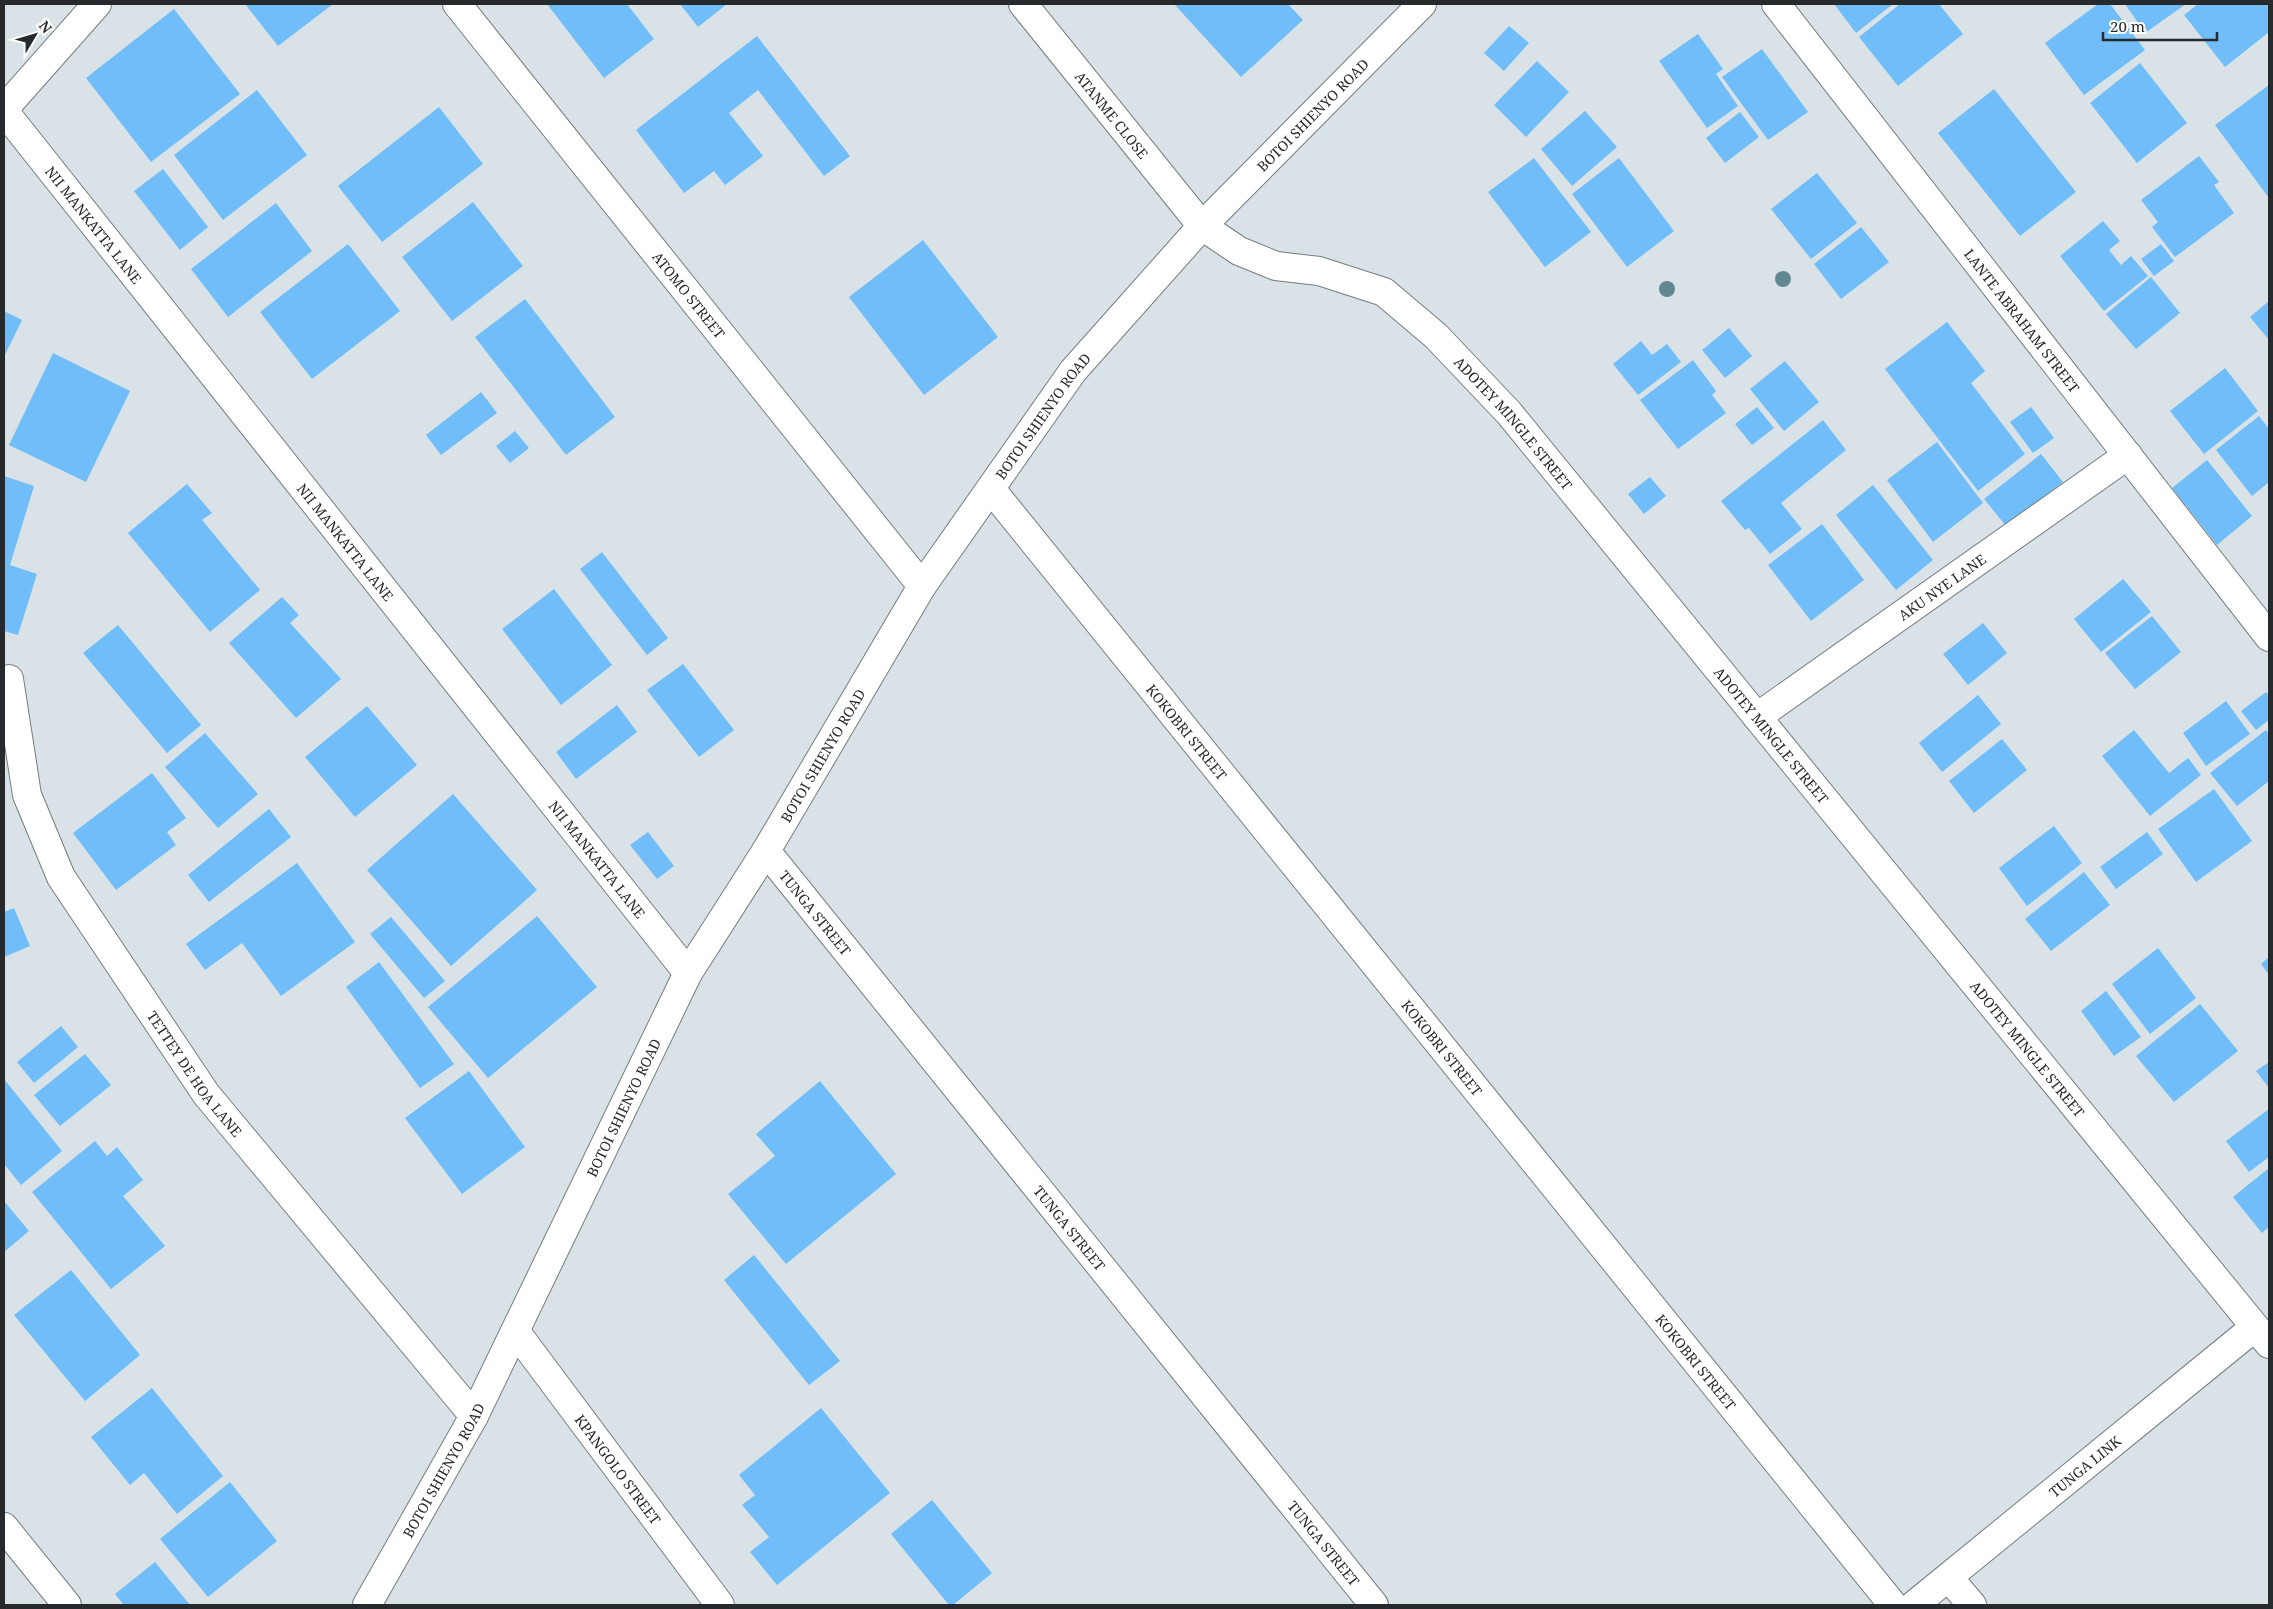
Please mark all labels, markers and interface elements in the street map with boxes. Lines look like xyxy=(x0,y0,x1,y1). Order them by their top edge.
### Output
north arrow xyxy=(10,10,60,60)
scale bar xyxy=(2103,10,2217,42)
text: N xyxy=(35,16,57,37)
text: 20 m xyxy=(2110,16,2145,36)
street label: BOTOI SHIENYO ROAD xyxy=(1252,54,1372,175)
street label: ATANME CLOSE xyxy=(1071,67,1153,162)
street label: NII MANKATTA LANE xyxy=(42,162,147,288)
street label: LANTE ABRAHAM STREET xyxy=(1960,245,2085,396)
street label: ATOMO STREET xyxy=(649,247,730,342)
street label: BOTOI SHIENYO ROAD xyxy=(991,349,1094,483)
street label: ADOTEY MINGLE STREET xyxy=(1450,352,1577,494)
street label: NII MANKATTA LANE xyxy=(293,479,399,605)
street label: AKU NYE LANE xyxy=(1894,549,1989,624)
street label: ADOTEY MINGLE STREET xyxy=(1710,663,1833,807)
street label: KOKOBRI STREET xyxy=(1143,680,1232,784)
street label: BOTOI SHIENYO ROAD xyxy=(776,685,869,825)
street label: NII MANKATTA LANE xyxy=(545,796,650,922)
street label: TUNGA STREET xyxy=(776,866,856,959)
street label: ADOTEY MINGLE STREET xyxy=(1966,976,2089,1121)
street label: KOKOBRI STREET xyxy=(1398,995,1487,1100)
street label: TETTEY DE HOA LANE xyxy=(143,1007,247,1140)
street label: BOTOI SHIENYO ROAD xyxy=(582,1035,665,1180)
street label: TUNGA STREET xyxy=(1030,1181,1110,1275)
street label: KOKOBRI STREET xyxy=(1652,1310,1741,1414)
street label: BOTOI SHIENYO ROAD xyxy=(398,1400,488,1541)
street label: KPANGOLO STREET xyxy=(571,1410,666,1528)
street label: TUNGA LINK xyxy=(2045,1431,2124,1501)
street label: TUNGA STREET xyxy=(1284,1497,1364,1590)

